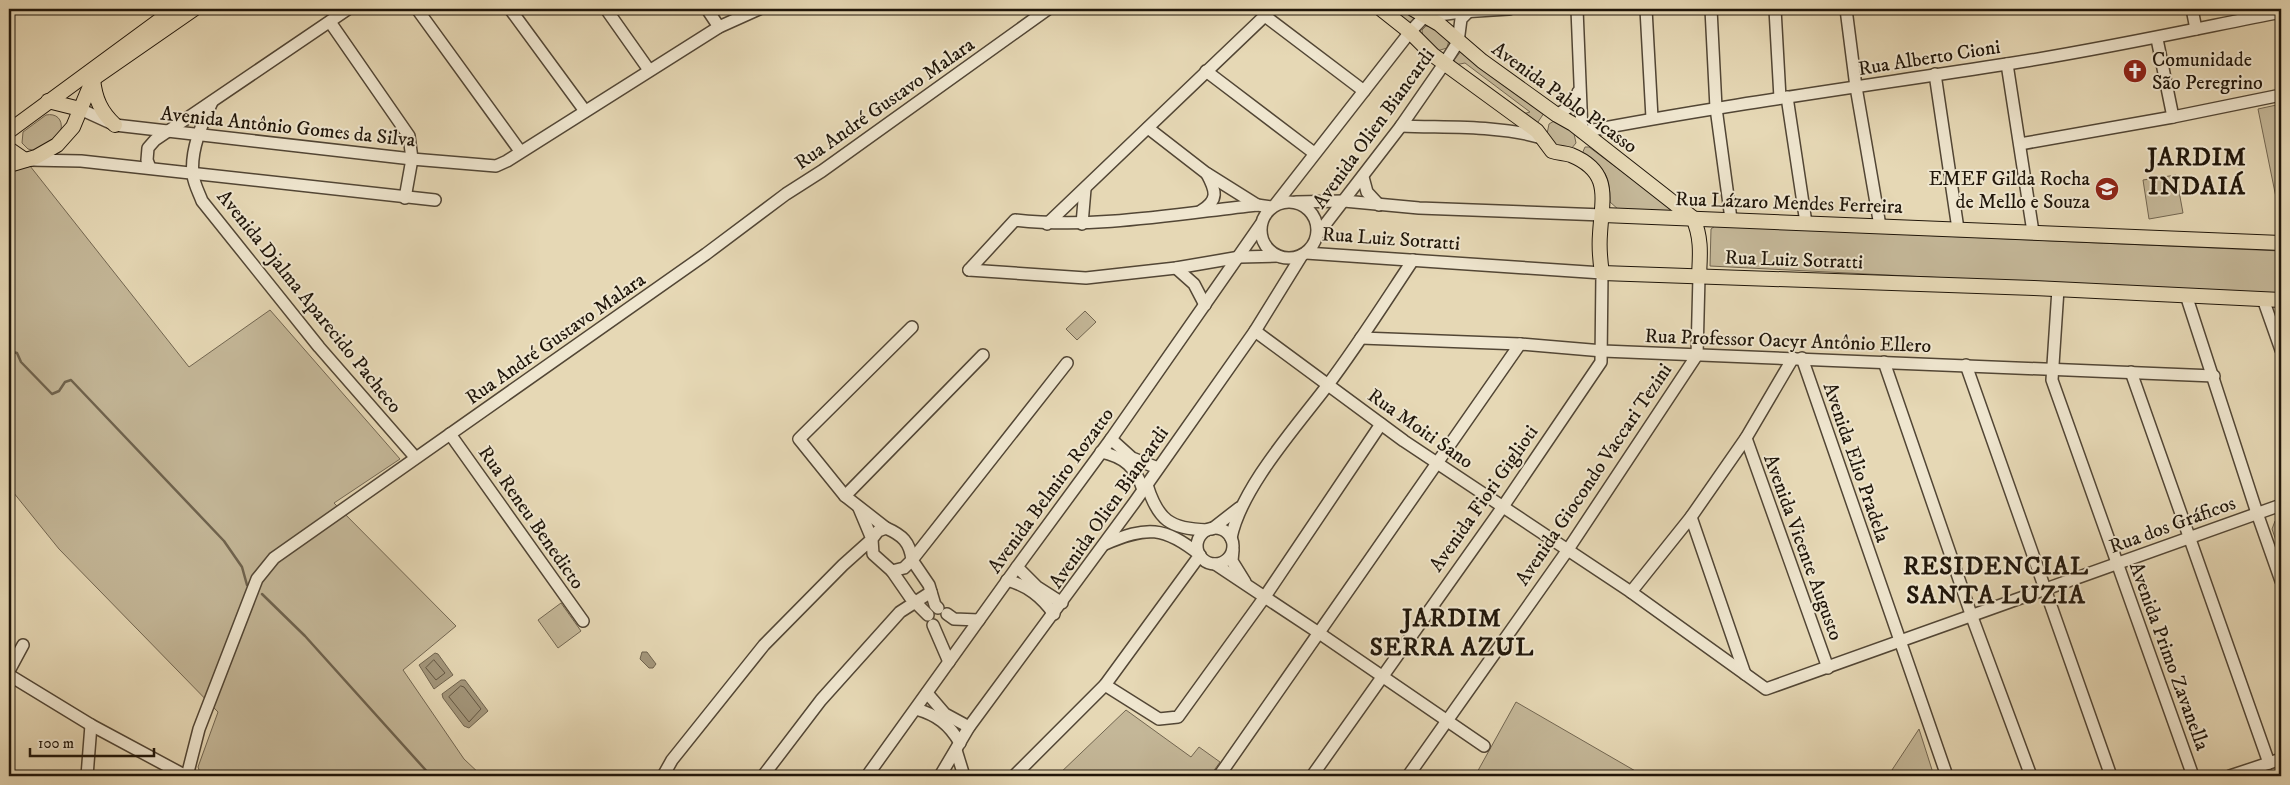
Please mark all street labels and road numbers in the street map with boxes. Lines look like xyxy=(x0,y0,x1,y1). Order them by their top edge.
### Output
street label: Rua André Gustavo Malara xyxy=(790,32,980,176)
street label: Rua Alberto Cioni xyxy=(1856,35,2002,82)
street label: Avenida Pablo Picasso xyxy=(1486,37,1642,159)
street label: Avenida Olien Biancardi xyxy=(1308,44,1441,214)
street label: Avenida Antônio Gomes da Silva xyxy=(159,102,417,153)
street label: Avenida Djalma Aparecido Pacheco xyxy=(211,185,407,419)
street label: Rua Lázaro Mendes Ferreira xyxy=(1675,187,1904,220)
street label: Rua Luiz Sotratti xyxy=(1321,222,1461,257)
street label: Rua Luiz Sotratti xyxy=(1724,246,1864,275)
street label: Rua André Gustavo Malara xyxy=(461,267,651,411)
street label: Rua Professor Oacyr Antônio Ellero xyxy=(1644,324,1932,359)
street label: Avenida Giocondo Vaccari Tezini xyxy=(1510,359,1678,591)
street label: Avenida Elio Pradela xyxy=(1817,379,1895,546)
street label: Rua Moiti Sano xyxy=(1362,384,1478,475)
street label: Avenida Belmiro Rozatto xyxy=(983,403,1120,579)
street label: Avenida Fiori Giglioti xyxy=(1424,421,1544,577)
street label: Avenida Olien Biancardi xyxy=(1044,422,1175,594)
street label: Rua Reneu Benedicto xyxy=(472,441,590,594)
street label: Avenida Vicente Augusto xyxy=(1757,451,1848,644)
street label: Rua dos Gráficos xyxy=(2106,491,2239,560)
street label: Avenida Primo Zavanella xyxy=(2123,559,2214,755)

